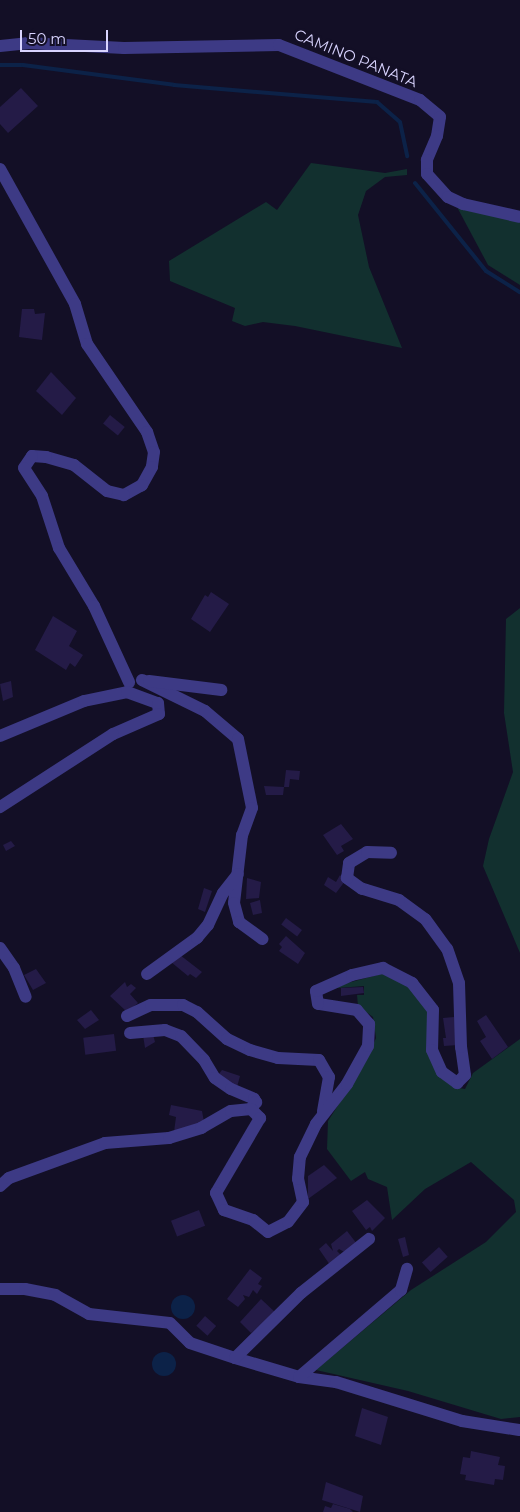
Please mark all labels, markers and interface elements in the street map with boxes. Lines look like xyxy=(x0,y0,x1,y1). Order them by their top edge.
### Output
scale bar xyxy=(22,20,110,52)
street label: CAMINO PANATA xyxy=(292,25,420,91)
text: 50 m xyxy=(28,29,66,48)

